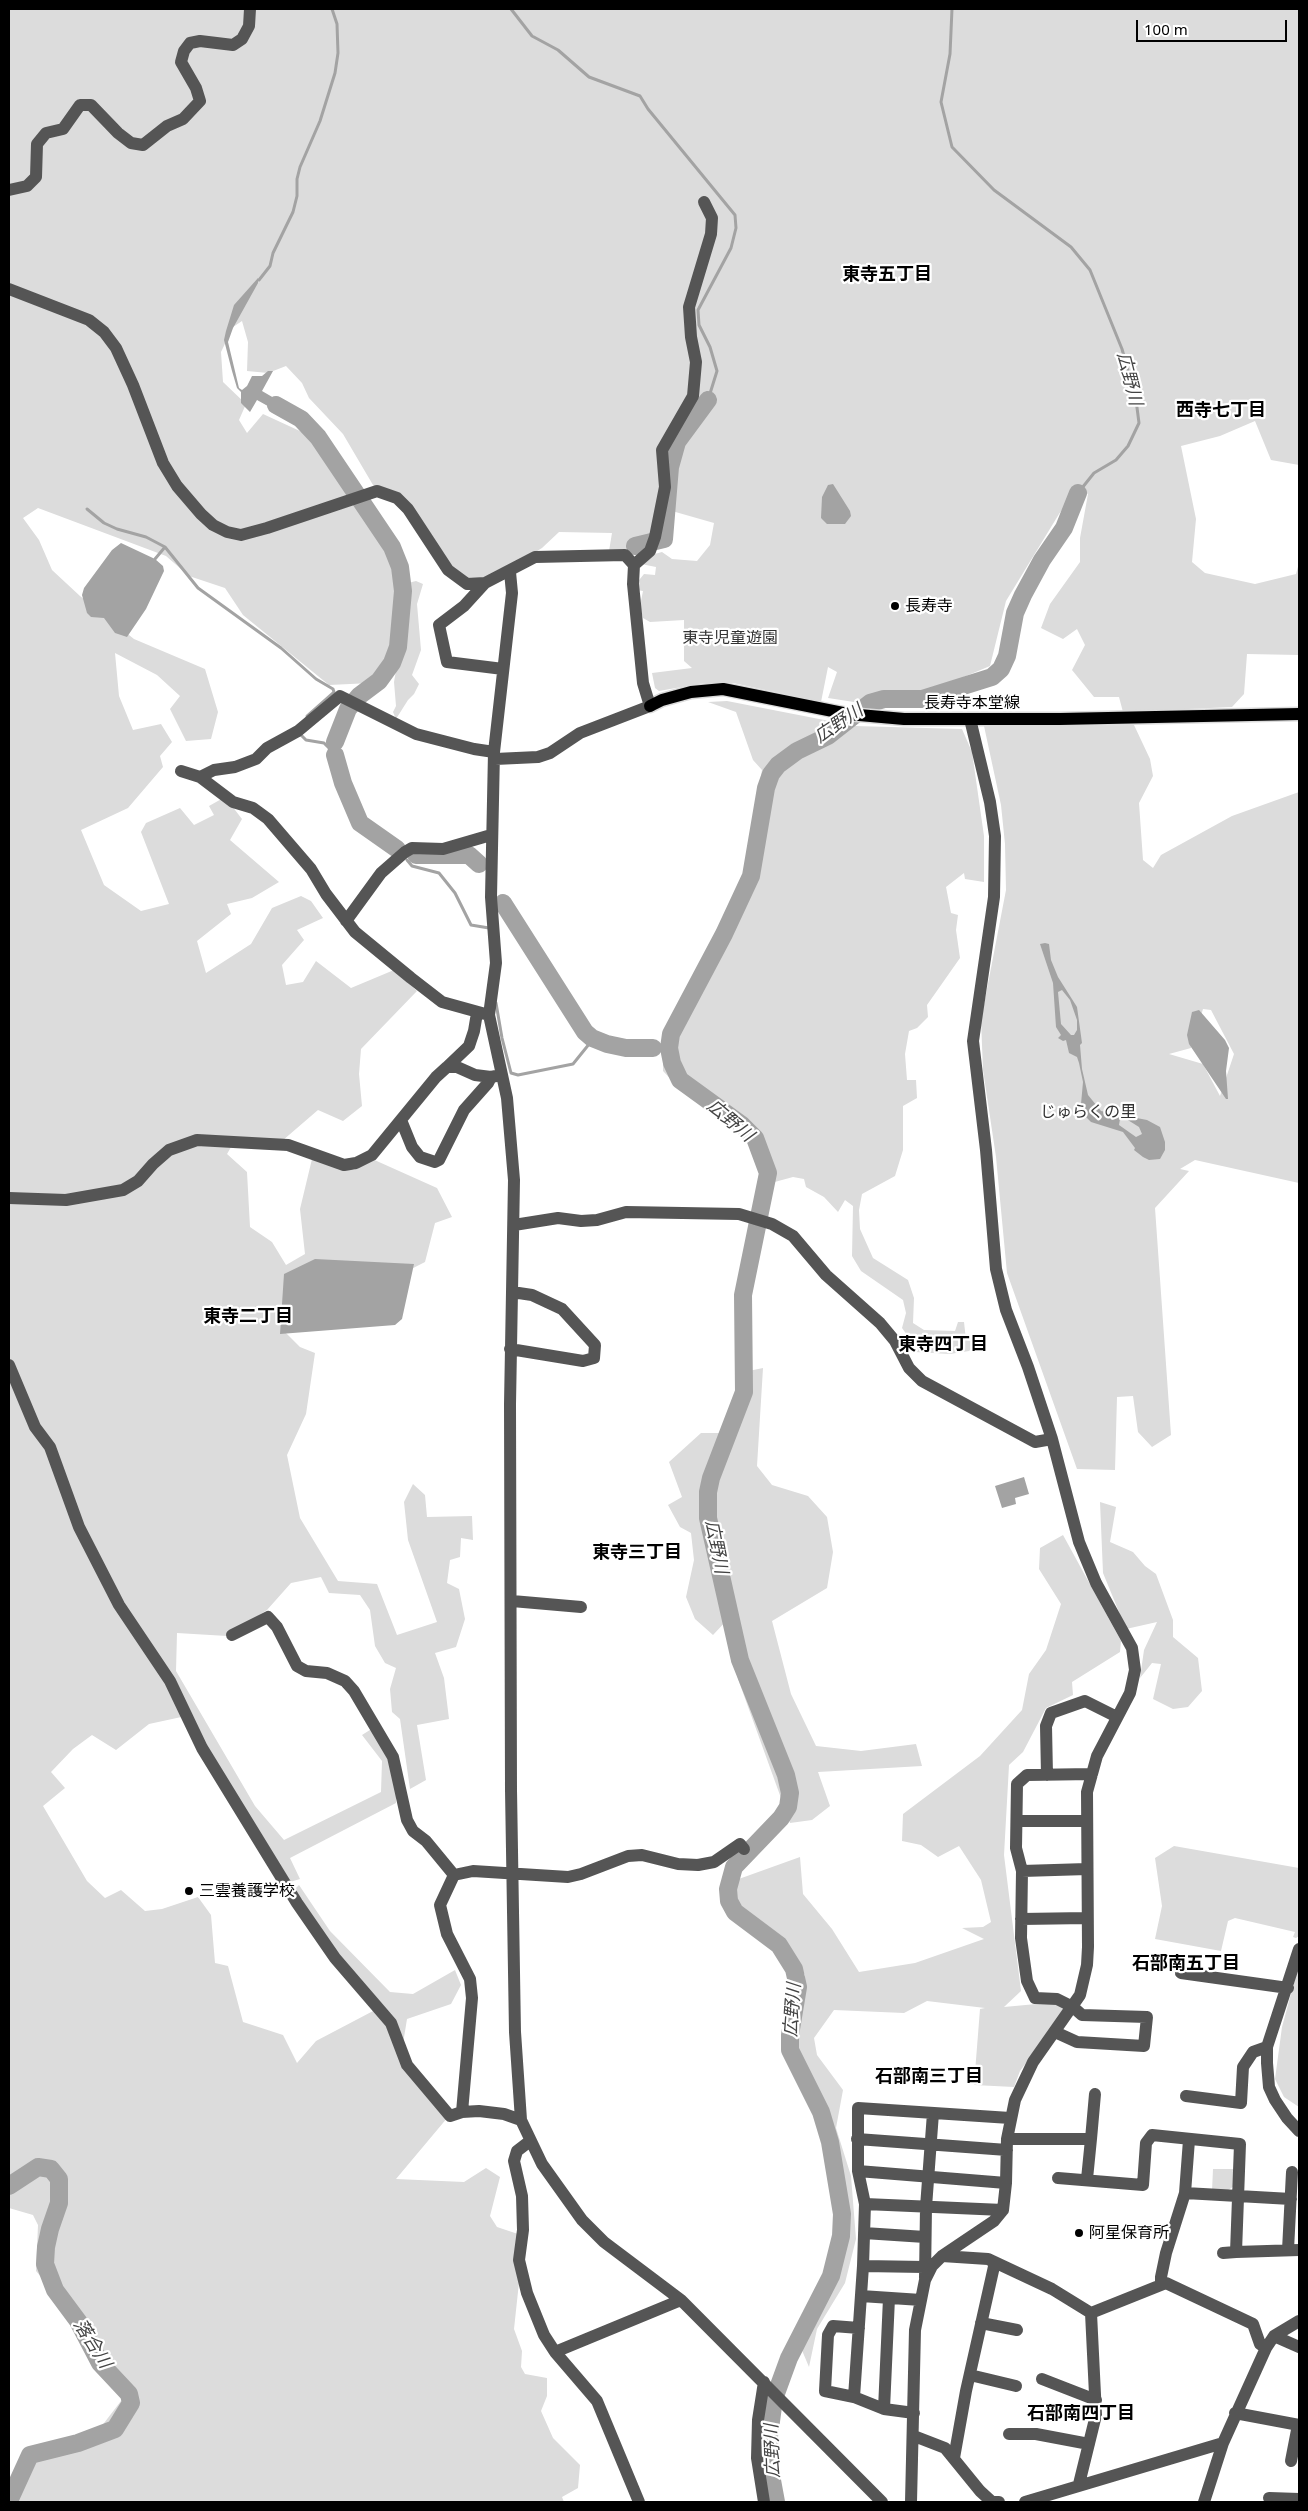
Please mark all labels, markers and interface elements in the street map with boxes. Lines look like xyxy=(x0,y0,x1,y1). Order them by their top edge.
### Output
scale bar xyxy=(1138,10,1289,42)
text: 100 m xyxy=(1144,19,1188,39)
district label: 東寺五丁目 xyxy=(842,264,932,286)
water label: 広野川 xyxy=(1112,350,1146,408)
district label: 西寺七丁目 xyxy=(1176,400,1266,422)
place label: 長寿寺 xyxy=(905,596,953,616)
marker: 長寿寺 xyxy=(889,600,901,612)
park label: 東寺児童遊園 xyxy=(682,628,778,648)
street label: 長寿寺本堂線 xyxy=(924,693,1020,713)
water label: 広野川 xyxy=(811,700,867,748)
water label: 広野川 xyxy=(702,1095,758,1147)
park label: じゅらくの里 xyxy=(1040,1102,1136,1122)
district label: 東寺二丁目 xyxy=(203,1306,293,1328)
district label: 東寺四丁目 xyxy=(898,1334,988,1356)
water label: 広野川 xyxy=(700,1518,732,1576)
district label: 東寺三丁目 xyxy=(592,1542,682,1564)
place label: 三雲養護学校 xyxy=(199,1881,295,1901)
marker: 三雲養護学校 xyxy=(183,1885,195,1897)
district label: 石部南五丁目 xyxy=(1132,1953,1240,1975)
water label: 広野川 xyxy=(780,1982,806,2038)
district label: 石部南三丁目 xyxy=(875,2066,983,2088)
place label: 阿星保育所 xyxy=(1089,2223,1169,2243)
marker: 阿星保育所 xyxy=(1073,2227,1085,2239)
water label: 落合川 xyxy=(69,2315,115,2373)
district label: 石部南四丁目 xyxy=(1027,2403,1135,2425)
water label: 広野川 xyxy=(761,2424,785,2478)

